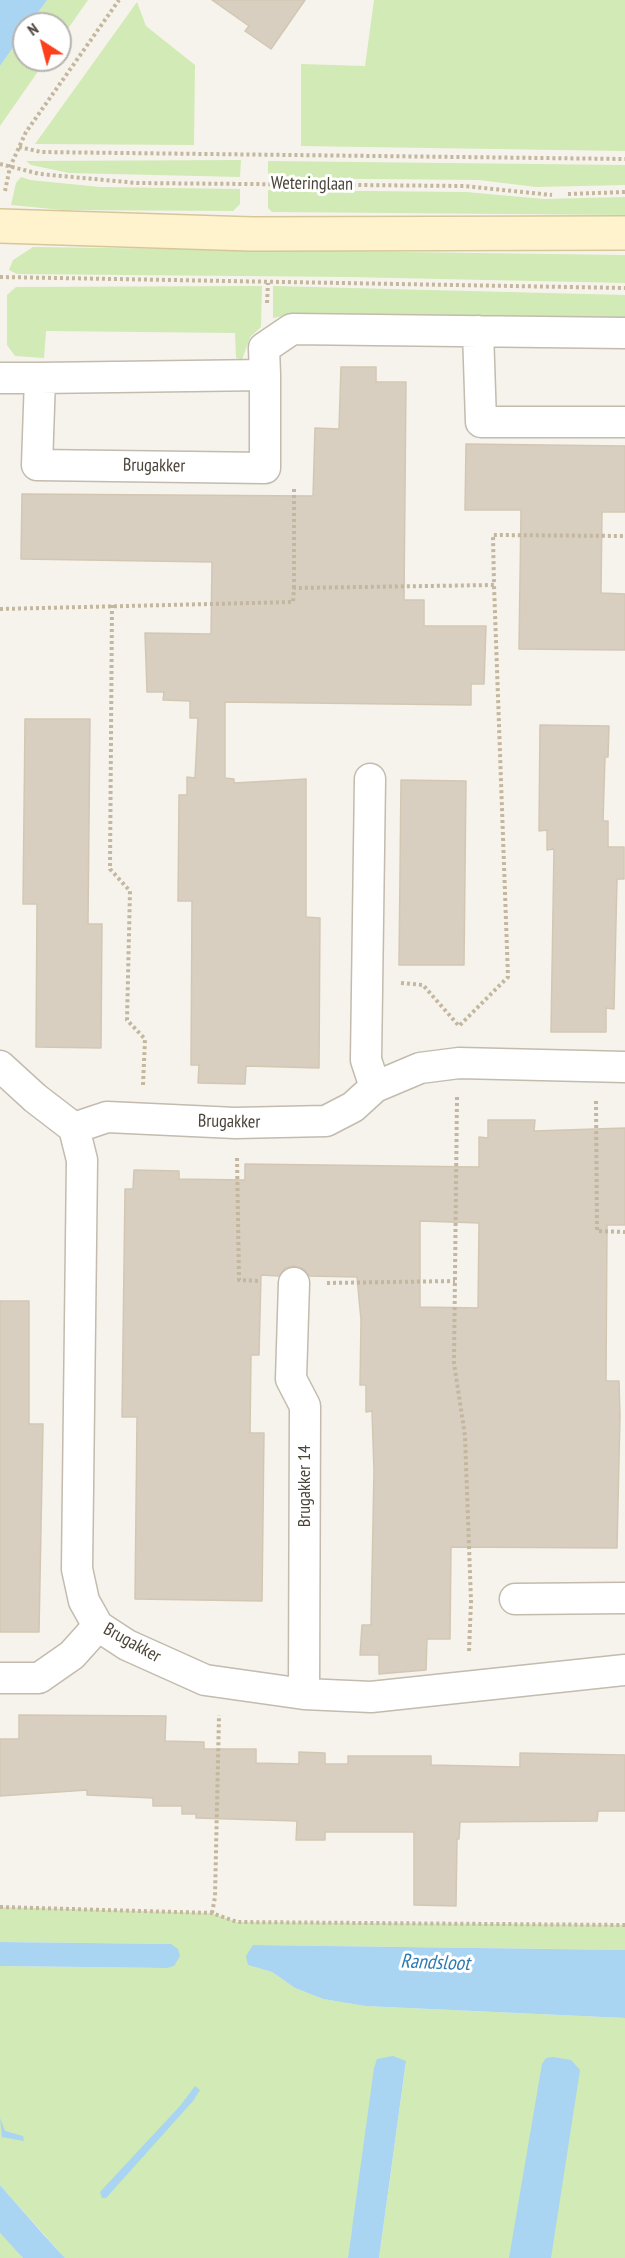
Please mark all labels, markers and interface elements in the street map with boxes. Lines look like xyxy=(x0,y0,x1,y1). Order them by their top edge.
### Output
north arrow xyxy=(12,12,72,72)
text: N xyxy=(23,18,42,40)
street label: Weteringlaan xyxy=(271,172,353,196)
street label: Brugakker xyxy=(123,455,185,477)
street label: Brugakker xyxy=(198,1111,260,1133)
street label: Brugakker 14 xyxy=(294,1445,316,1527)
street label: Brugakker xyxy=(99,1618,165,1668)
water label: Randsloot xyxy=(400,1950,470,1976)

